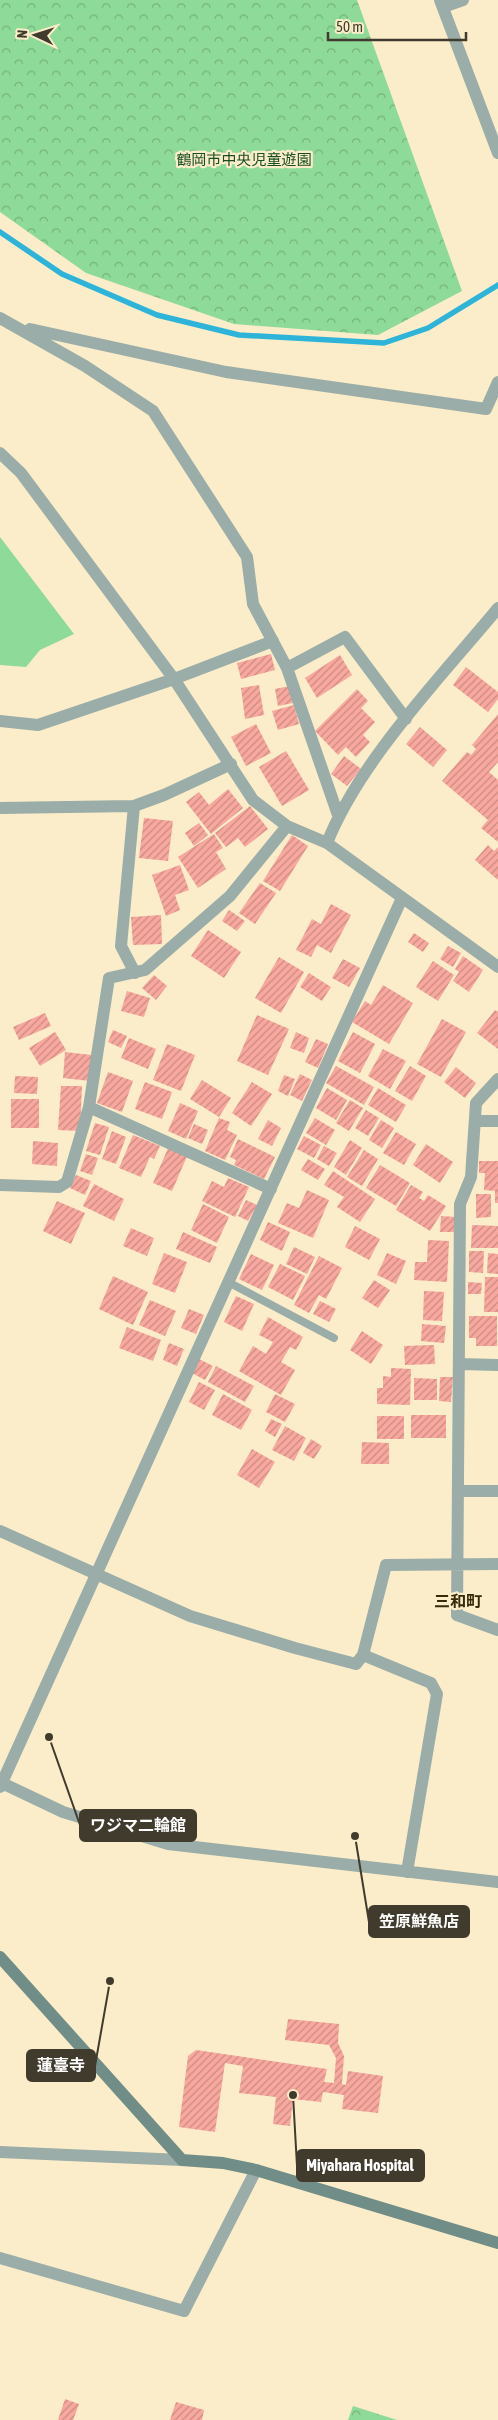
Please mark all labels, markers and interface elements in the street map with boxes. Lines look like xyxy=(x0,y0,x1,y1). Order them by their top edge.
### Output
north arrow xyxy=(10,10,60,60)
scale bar xyxy=(328,10,466,42)
text: 50 m xyxy=(336,18,363,35)
text: N xyxy=(14,29,30,39)
park label: 鶴岡市中央児童遊園 xyxy=(176,151,312,168)
district label: 三和町 xyxy=(434,1592,482,1610)
callout: ワジマ二輪館 xyxy=(80,1810,196,1841)
text: ワジマ二輪館 xyxy=(90,1816,186,1834)
callout: 笠原鮮魚店 xyxy=(369,1906,469,1937)
text: 笠原鮮魚店 xyxy=(379,1912,459,1930)
callout: 蓮臺寺 xyxy=(27,2050,95,2081)
text: 蓮臺寺 xyxy=(37,2056,85,2074)
callout: Miyahara Hospital xyxy=(297,2150,424,2181)
text: Miyahara Hospital xyxy=(306,2156,415,2174)

